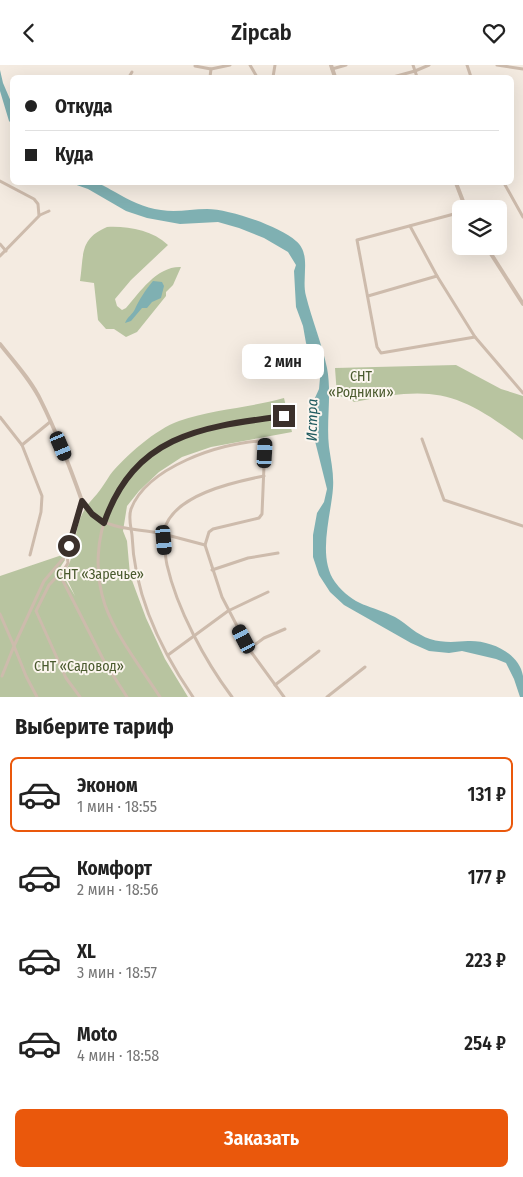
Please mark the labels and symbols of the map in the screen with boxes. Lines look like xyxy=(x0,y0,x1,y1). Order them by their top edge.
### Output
callout: 2 мин xyxy=(243,343,325,379)
park label: СНТ «Родники» xyxy=(328,368,394,401)
water label: Истра xyxy=(303,398,321,442)
route end xyxy=(273,405,295,427)
car xyxy=(48,429,73,463)
car xyxy=(256,438,273,468)
car xyxy=(155,524,172,556)
route start xyxy=(58,535,80,557)
park label: СНТ «Заречье» xyxy=(56,566,144,583)
car xyxy=(230,622,257,656)
park label: СНТ «Садовод» xyxy=(34,658,124,675)

